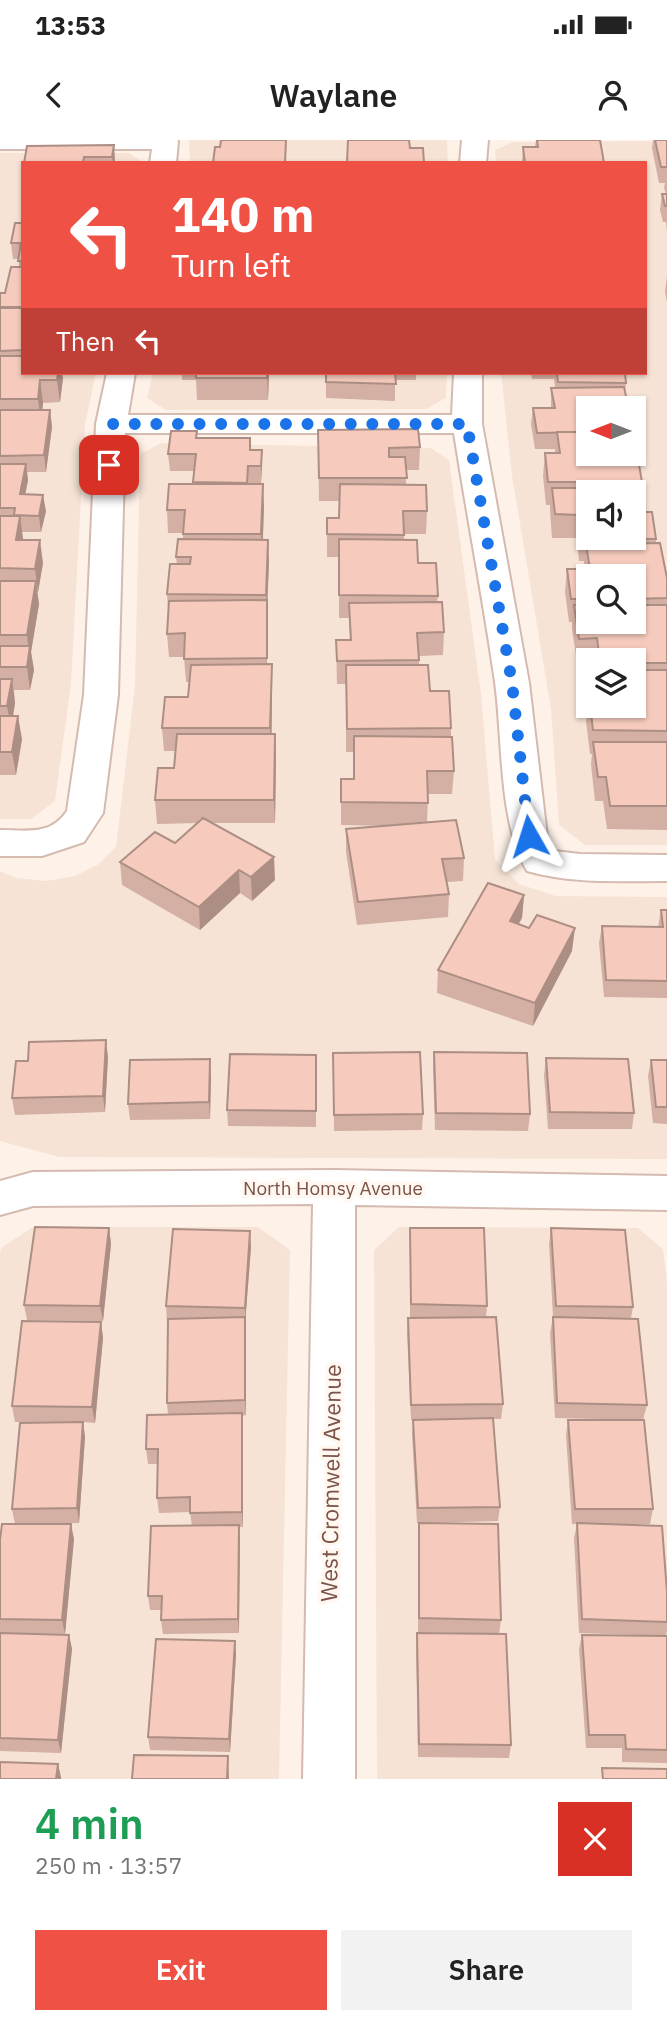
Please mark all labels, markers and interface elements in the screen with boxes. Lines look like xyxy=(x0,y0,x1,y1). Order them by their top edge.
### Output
text: 13:53 xyxy=(35,8,106,42)
text: Waylane xyxy=(270,74,397,116)
icon: back xyxy=(35,76,73,114)
icon: person xyxy=(594,76,632,114)
text: 140 m xyxy=(171,182,315,245)
icon: left xyxy=(56,189,147,280)
text: Turn left xyxy=(171,244,291,286)
icon: left xyxy=(129,322,167,360)
text: Then xyxy=(56,324,115,358)
north arrow xyxy=(576,396,646,466)
map controls xyxy=(576,396,646,718)
pin xyxy=(79,435,139,495)
icon: arrive xyxy=(90,446,128,484)
button: sound xyxy=(576,480,646,550)
button: search xyxy=(576,564,646,634)
button: layers xyxy=(576,648,646,718)
position arrow xyxy=(492,799,566,873)
street label: North Homsy Avenue xyxy=(243,1176,423,1200)
street label: West Cromwell Avenue xyxy=(313,1364,347,1602)
text: 4 min xyxy=(35,1796,144,1851)
button: close xyxy=(558,1802,632,1876)
text: 250 m · 13:57 xyxy=(35,1850,182,1880)
button: Exit xyxy=(35,1930,327,2010)
button: Share xyxy=(341,1930,632,2010)

